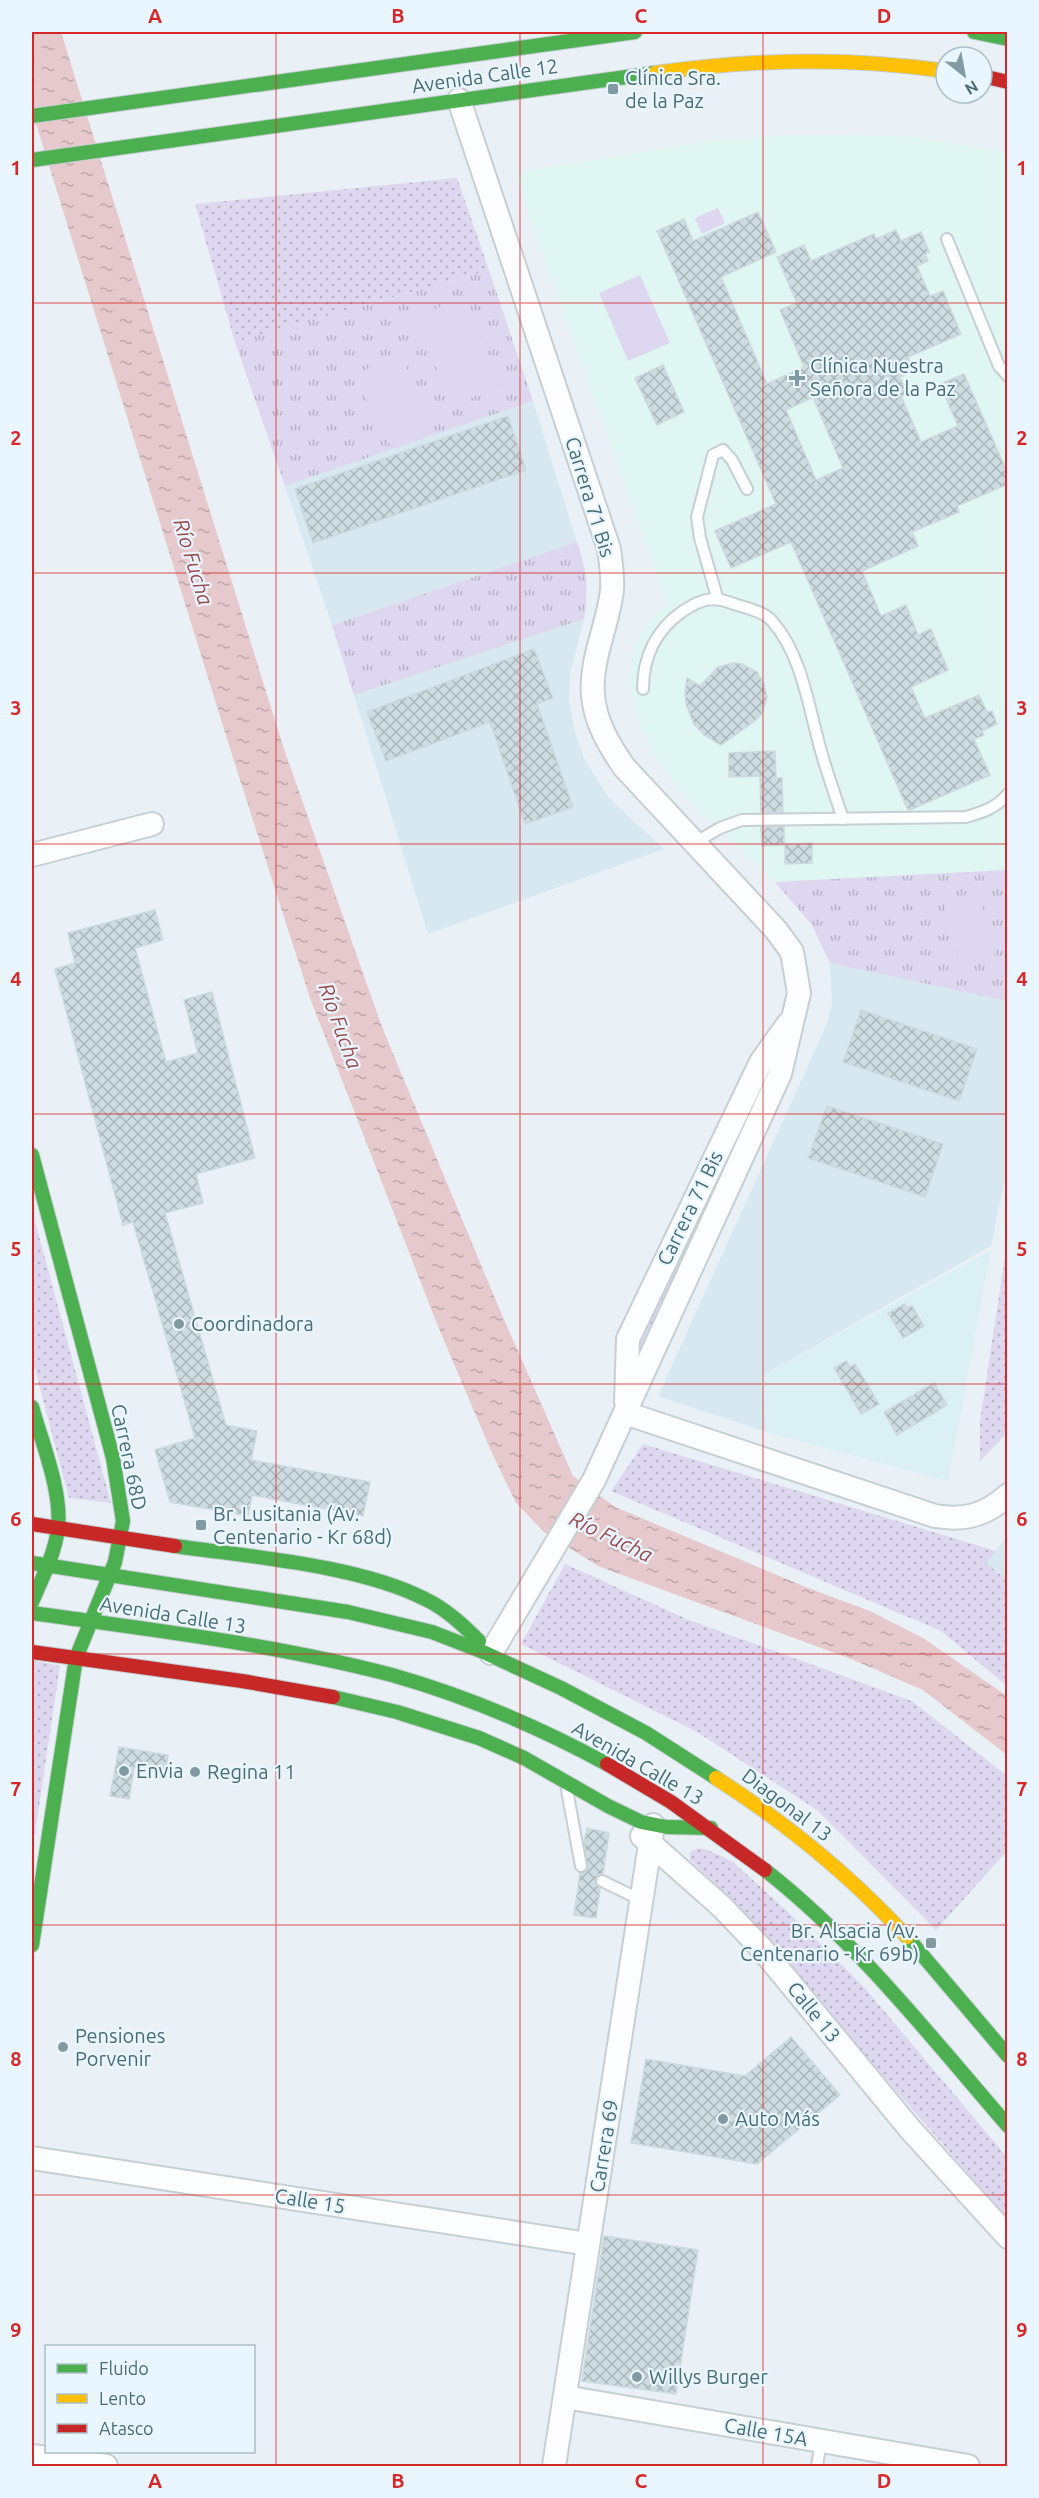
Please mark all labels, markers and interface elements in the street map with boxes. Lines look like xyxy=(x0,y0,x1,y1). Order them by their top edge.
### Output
text: A xyxy=(148,4,162,27)
text: B xyxy=(391,4,405,27)
text: C xyxy=(635,4,648,27)
text: D xyxy=(877,4,891,27)
north arrow xyxy=(934,45,994,105)
street label: Avenida Calle 12 xyxy=(410,54,560,97)
place label: Clínica Sra. de la Paz xyxy=(625,66,721,112)
text: N xyxy=(962,77,981,99)
marker: Clínica Sra. de la Paz xyxy=(606,82,620,96)
text: 1 xyxy=(10,156,22,179)
text: 1 xyxy=(1016,156,1028,179)
place label: Clínica Nuestra Señora de la Paz xyxy=(810,354,956,400)
marker: Clínica Nuestra Señora de la Paz xyxy=(788,369,806,387)
text: 2 xyxy=(10,426,22,449)
text: 2 xyxy=(1016,426,1028,449)
street label: Carrera 71 Bis xyxy=(561,434,620,560)
water label: Río Fucha xyxy=(169,516,218,608)
text: 3 xyxy=(10,696,22,719)
text: 3 xyxy=(1016,696,1028,719)
text: 4 xyxy=(10,967,22,990)
text: 4 xyxy=(1016,967,1028,990)
water label: Río Fucha xyxy=(314,980,367,1072)
street label: Carrera 71 Bis xyxy=(652,1147,727,1269)
text: 5 xyxy=(10,1237,22,1260)
text: 5 xyxy=(1016,1237,1028,1260)
place label: Coordinadora xyxy=(191,1312,314,1335)
marker: Coordinadora xyxy=(172,1317,186,1331)
street label: Carrera 68D xyxy=(107,1402,152,1512)
place label: Br. Lusitania (Av. Centenario - Kr 68d) xyxy=(213,1502,392,1548)
water label: Río Fucha xyxy=(566,1506,657,1566)
text: 6 xyxy=(10,1507,22,1530)
text: 6 xyxy=(1016,1507,1028,1530)
marker: Br. Lusitania (Av. Centenario - Kr 68d) xyxy=(194,1518,208,1532)
street label: Avenida Calle 13 xyxy=(98,1592,248,1637)
street label: Avenida Calle 13 xyxy=(569,1716,708,1809)
place label: Envia xyxy=(136,1759,184,1782)
place label: Regina 11 xyxy=(207,1760,296,1783)
street label: Diagonal 13 xyxy=(738,1763,837,1846)
marker: Envia xyxy=(117,1764,131,1778)
marker: Regina 11 xyxy=(188,1765,202,1779)
text: 7 xyxy=(10,1777,22,1800)
text: 7 xyxy=(1016,1777,1028,1800)
place label: Br. Alsacia (Av. Centenario - Kr 69b) xyxy=(740,1919,919,1965)
marker: Br. Alsacia (Av. Centenario - Kr 69b) xyxy=(924,1936,938,1950)
street label: Calle 13 xyxy=(783,1977,846,2047)
place label: Pensiones Porvenir xyxy=(75,2024,165,2070)
marker: Pensiones Porvenir xyxy=(56,2040,70,2054)
text: 8 xyxy=(10,2047,22,2070)
text: 8 xyxy=(1016,2047,1028,2070)
street label: Carrera 69 xyxy=(585,2098,622,2194)
place label: Auto Más xyxy=(735,2107,820,2130)
marker: Auto Más xyxy=(716,2112,730,2126)
street label: Calle 15 xyxy=(273,2184,347,2217)
text: 9 xyxy=(10,2318,22,2341)
text: 9 xyxy=(1016,2318,1028,2341)
legend xyxy=(45,2345,255,2453)
text: Fluido xyxy=(99,2358,149,2378)
place label: Willys Burger xyxy=(649,2365,768,2388)
marker: Willys Burger xyxy=(630,2370,644,2384)
text: Lento xyxy=(99,2388,146,2408)
street label: Calle 15A xyxy=(723,2413,810,2450)
text: Atasco xyxy=(99,2418,154,2438)
text: A xyxy=(148,2469,162,2492)
text: B xyxy=(391,2469,405,2492)
text: C xyxy=(635,2469,648,2492)
text: D xyxy=(877,2469,891,2492)

